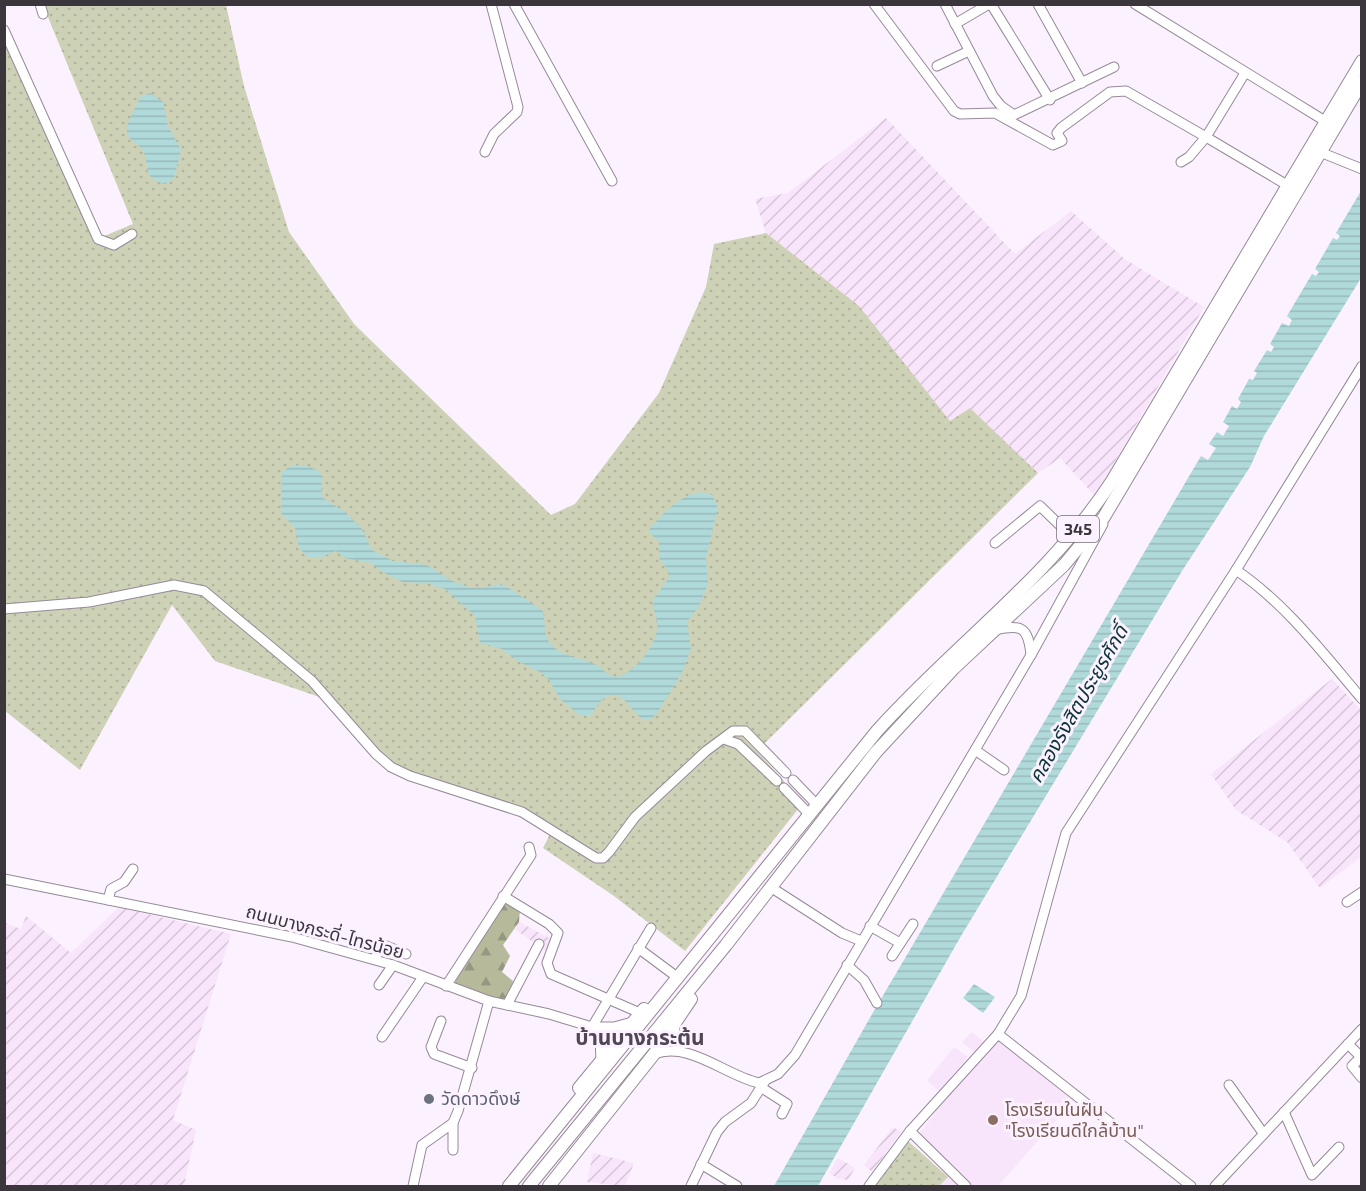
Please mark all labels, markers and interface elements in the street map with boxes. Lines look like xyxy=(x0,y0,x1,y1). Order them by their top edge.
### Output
road number: 345 xyxy=(1057,516,1099,542)
water label: คลองรังสิตประยูรศักดิ์ xyxy=(1022,616,1136,787)
street label: ถนนบางกระดี่-ไทรน้อย xyxy=(244,898,407,963)
district label: บ้านบางกระต้น xyxy=(575,1024,705,1049)
place label: วัดดาวดึงษ์ xyxy=(441,1087,520,1109)
marker: วัดดาวดึงษ์ xyxy=(422,1092,436,1106)
place label: โรงเรียนในฝัน "โรงเรียนดีใกล้บ้าน" xyxy=(1005,1098,1144,1141)
marker: โรงเรียนในฝัน "โรงเรียนดีใกล้บ้าน" xyxy=(986,1113,1000,1127)

